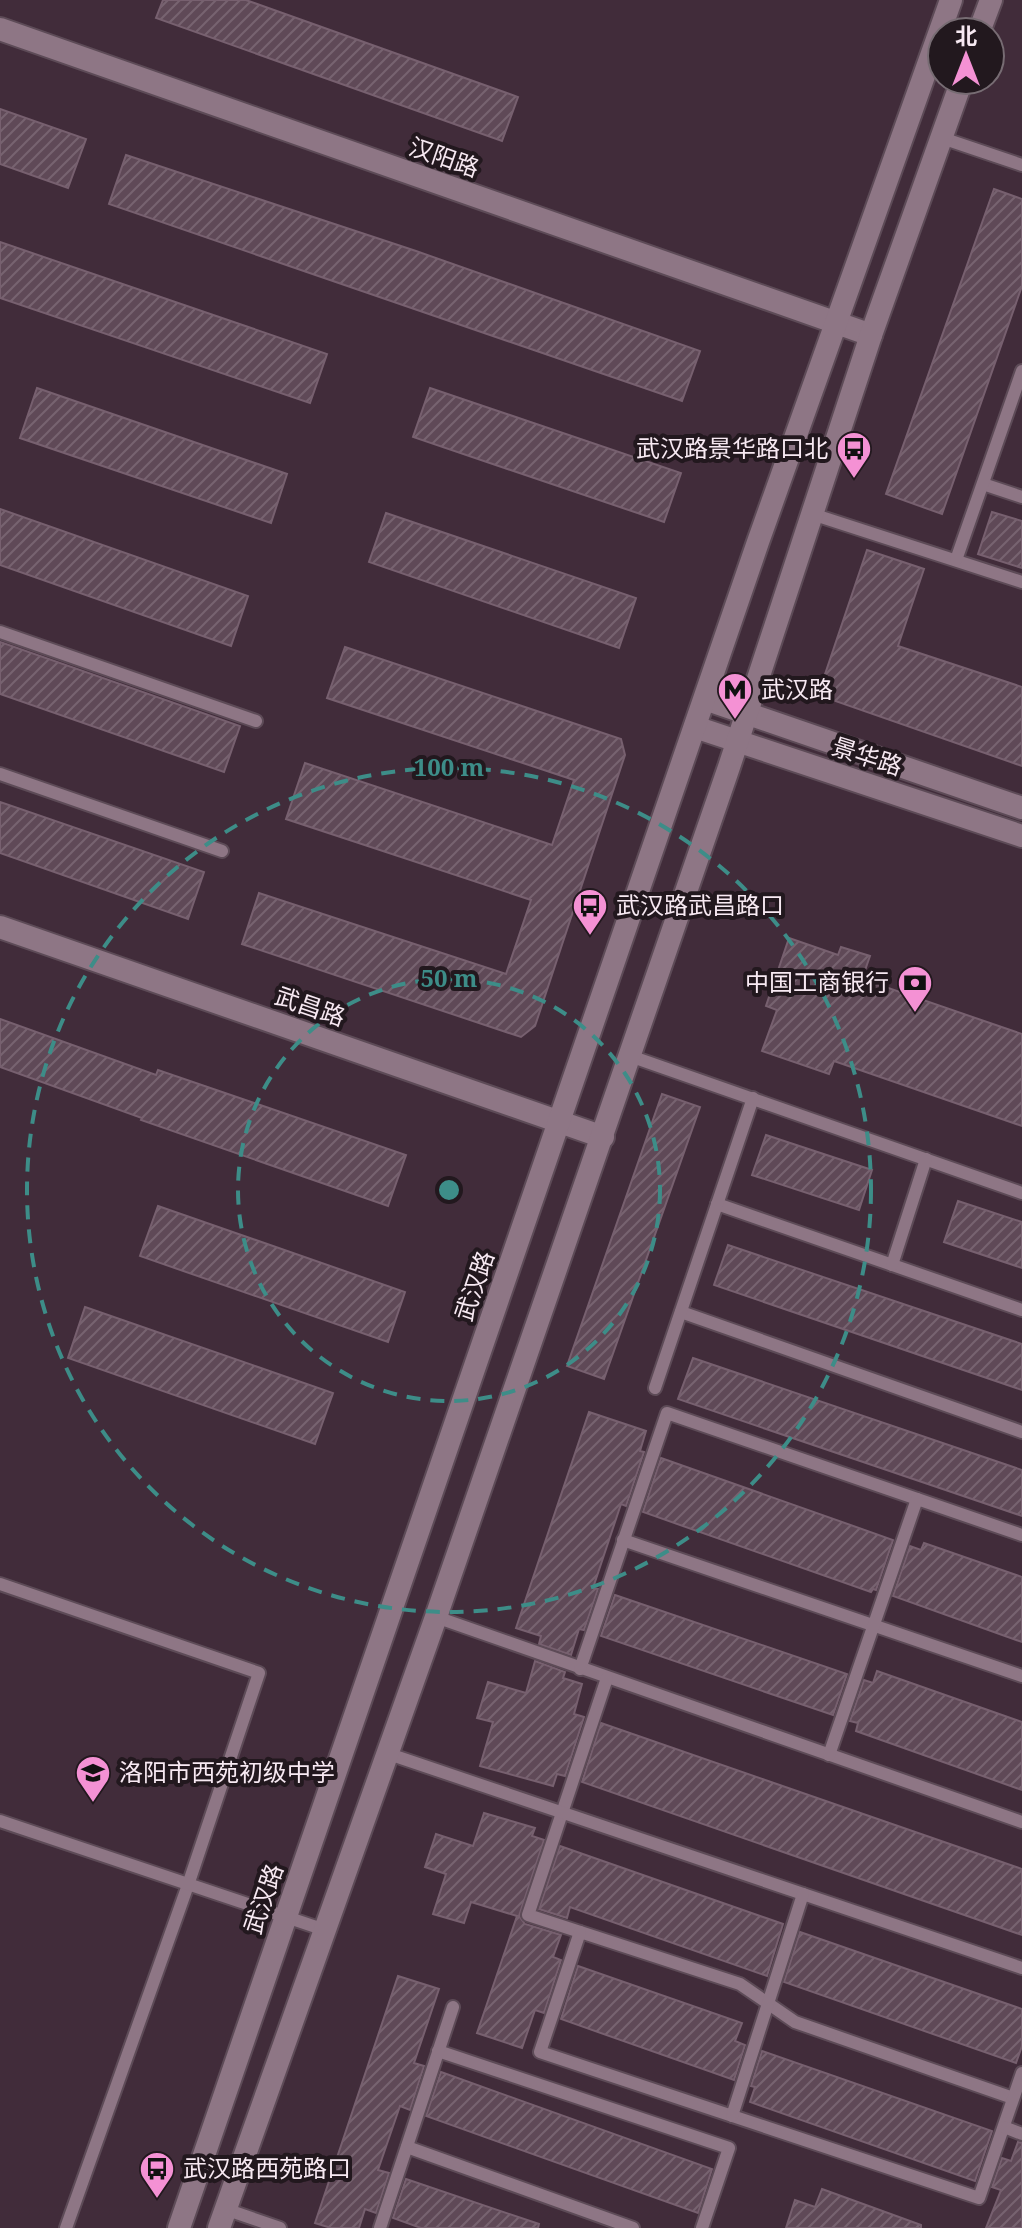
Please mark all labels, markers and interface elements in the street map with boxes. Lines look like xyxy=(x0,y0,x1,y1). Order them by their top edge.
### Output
north arrow xyxy=(926,16,1006,96)
text: 北 xyxy=(955,20,977,50)
street label: 汉阳路 xyxy=(405,129,484,184)
bus stop icon: 武汉路景华路口北 xyxy=(835,430,873,480)
place label: 武汉路景华路口北 xyxy=(636,431,828,464)
metro station icon: 武汉路 xyxy=(716,671,754,721)
place label: 武汉路 xyxy=(761,672,833,705)
street label: 景华路 xyxy=(828,729,907,782)
text: 100 m xyxy=(414,750,485,783)
bus stop icon: 武汉路武昌路口 xyxy=(571,887,609,937)
place label: 武汉路武昌路口 xyxy=(616,888,784,921)
text: 50 m xyxy=(420,961,478,994)
bank icon: 中国工商银行 xyxy=(896,964,934,1014)
place label: 中国工商银行 xyxy=(745,965,889,998)
street label: 武昌路 xyxy=(271,978,350,1033)
centre of rings xyxy=(435,1176,463,1204)
street label: 武汉路 xyxy=(446,1246,501,1325)
school or university icon: 洛阳市西苑初级中学 xyxy=(74,1754,112,1804)
place label: 洛阳市西苑初级中学 xyxy=(119,1755,335,1788)
street label: 武汉路 xyxy=(235,1859,290,1938)
bus stop icon: 武汉路西苑路口 xyxy=(138,2150,176,2200)
place label: 武汉路西苑路口 xyxy=(183,2151,351,2184)

